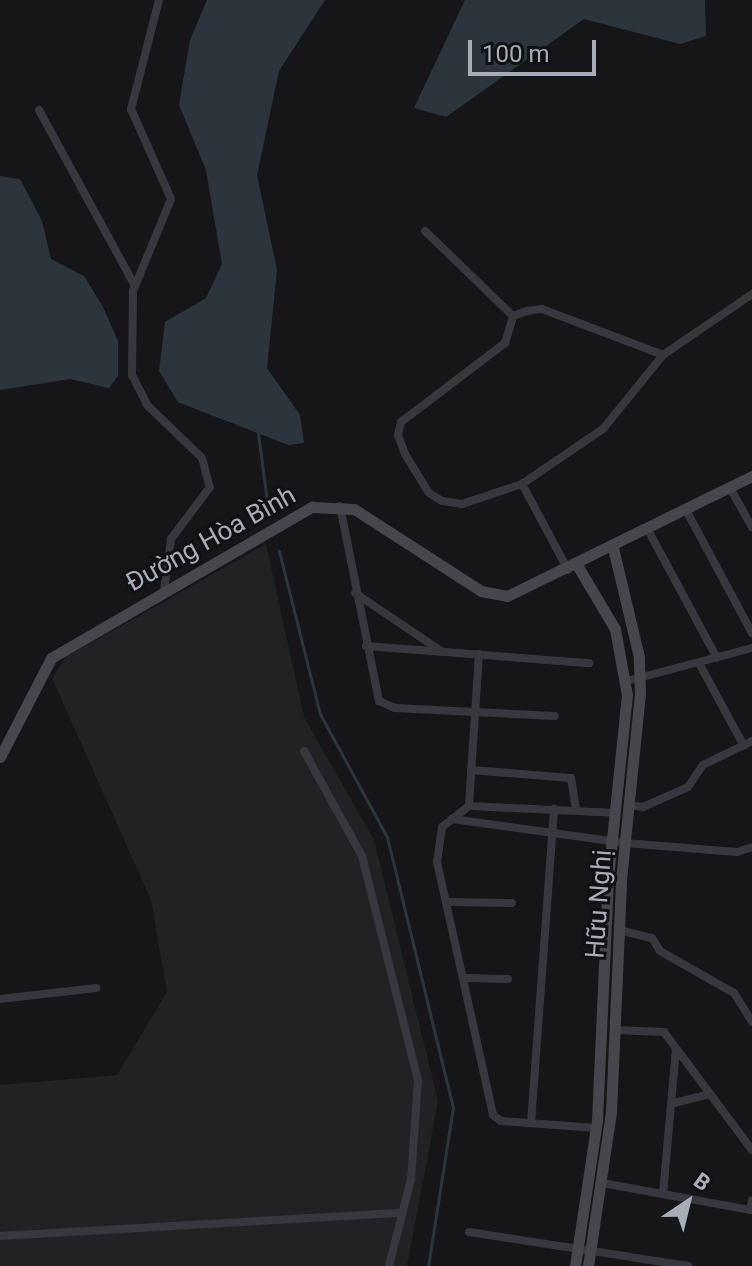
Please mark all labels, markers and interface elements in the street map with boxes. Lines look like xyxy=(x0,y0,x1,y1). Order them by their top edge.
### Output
scale bar xyxy=(472,24,600,74)
text: 100 m xyxy=(482,40,549,68)
street label: Đường Hòa Bình xyxy=(121,480,301,598)
street label: Hữu Nghị xyxy=(580,848,618,960)
north arrow xyxy=(648,1162,728,1242)
text: B xyxy=(689,1168,715,1196)

